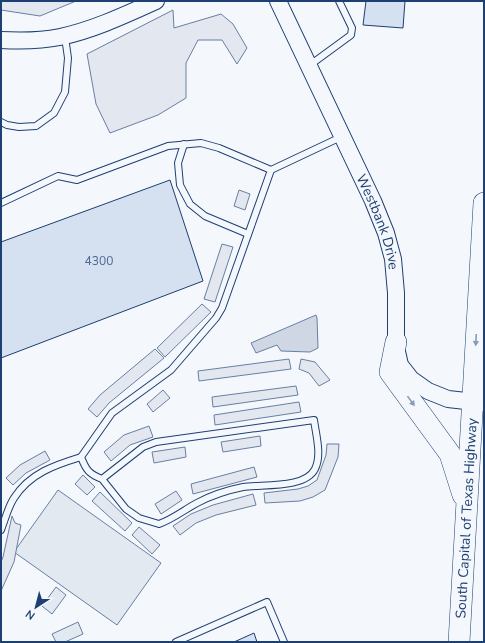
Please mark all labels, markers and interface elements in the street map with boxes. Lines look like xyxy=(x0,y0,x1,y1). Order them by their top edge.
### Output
street label: Westbank Drive xyxy=(352,171,403,270)
house number: 4300 xyxy=(85,253,113,269)
one-way arrow xyxy=(473,334,479,347)
one-way arrow xyxy=(407,396,415,406)
street label: South Capital of Texas Highway xyxy=(451,417,482,619)
north arrow xyxy=(16,587,56,627)
text: N xyxy=(23,606,38,623)

